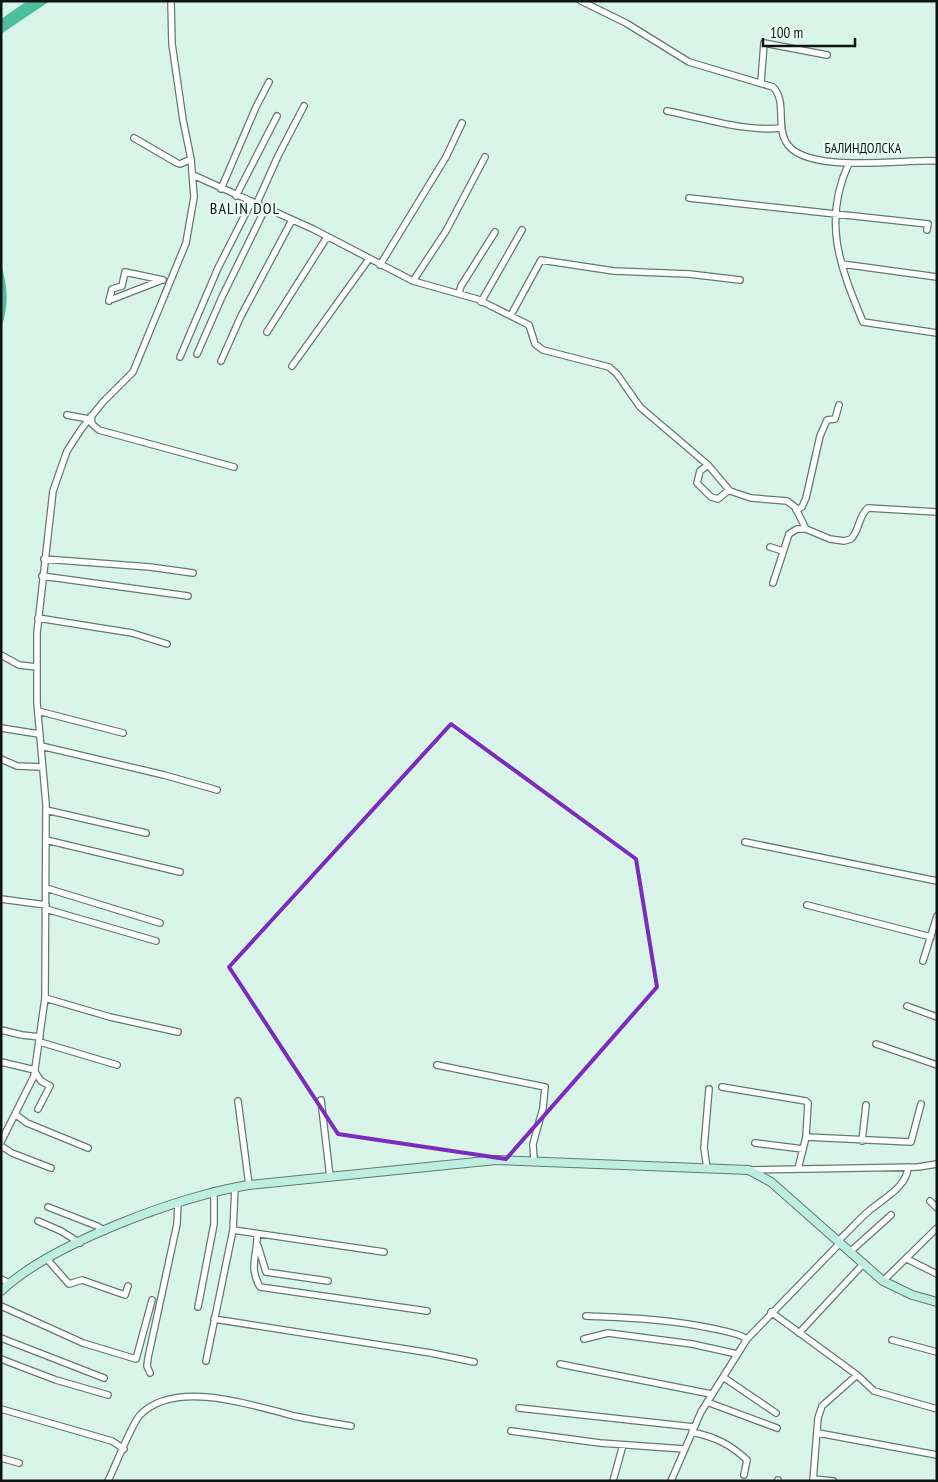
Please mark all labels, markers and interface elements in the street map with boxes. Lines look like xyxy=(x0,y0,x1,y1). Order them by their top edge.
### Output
scale bar xyxy=(763,15,856,47)
text: 100 m xyxy=(770,23,803,42)
street label: БАЛИНДОЛСКА xyxy=(825,139,902,157)
district label: BALIN DOL xyxy=(210,198,280,218)

